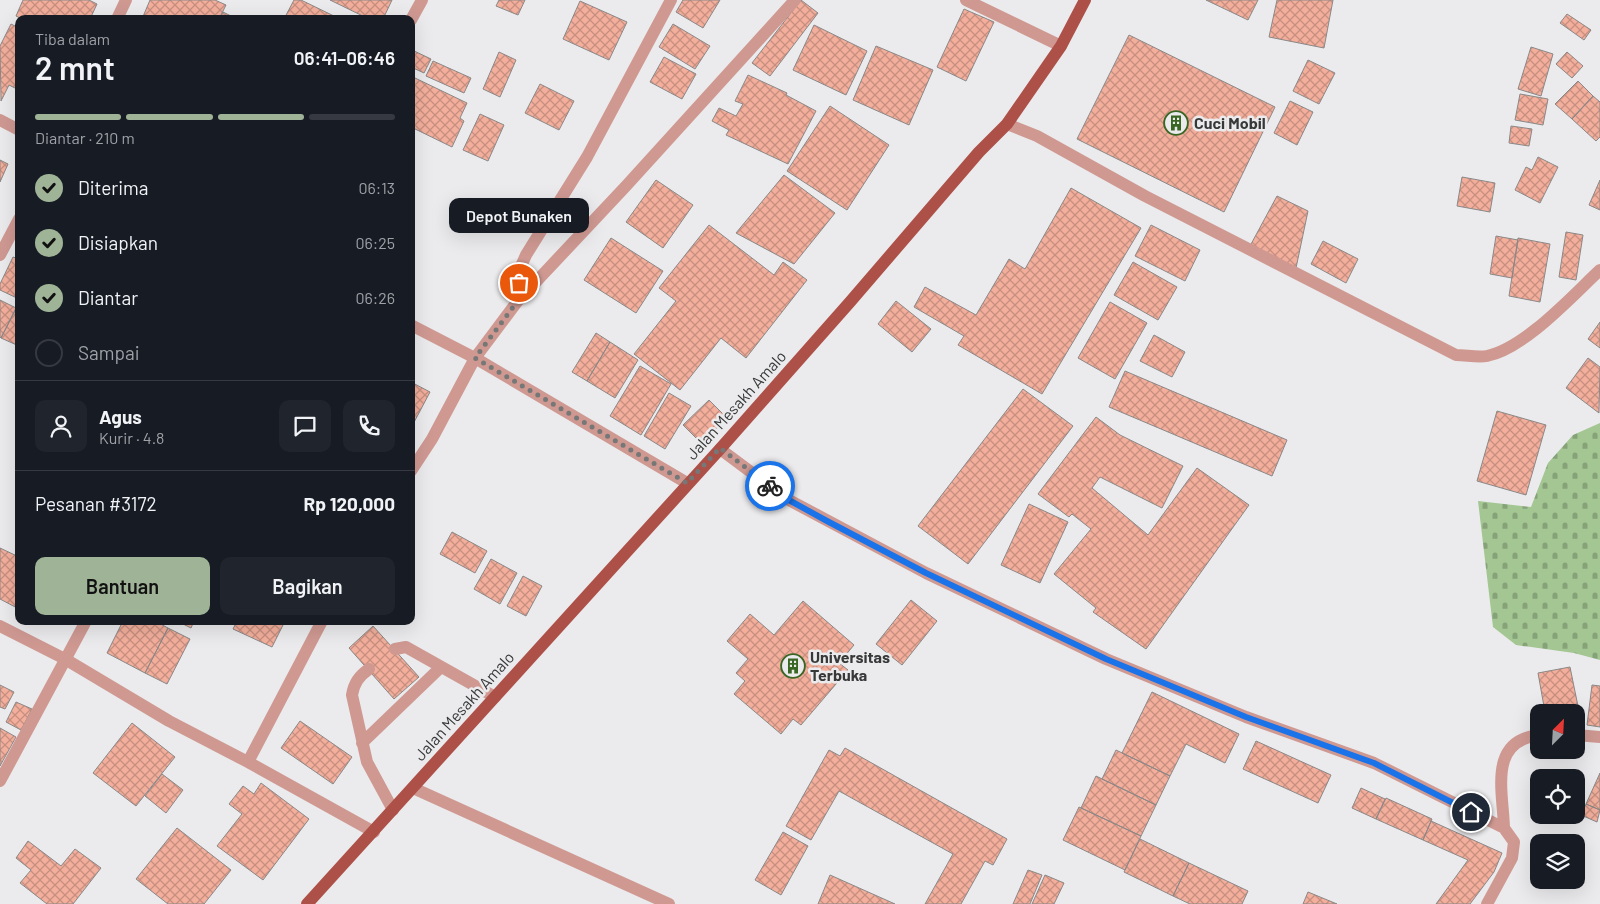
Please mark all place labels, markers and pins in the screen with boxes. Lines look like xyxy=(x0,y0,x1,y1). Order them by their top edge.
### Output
building icon: Cuci Mobil xyxy=(1163,110,1189,136)
place label: Cuci Mobil xyxy=(1194,113,1266,132)
callout: Depot Bunaken xyxy=(449,198,589,233)
pin xyxy=(498,262,540,304)
place label: Universitas Terbuka xyxy=(810,647,890,684)
building icon: Universitas Terbuka xyxy=(780,653,806,679)
pin xyxy=(1450,791,1492,833)

